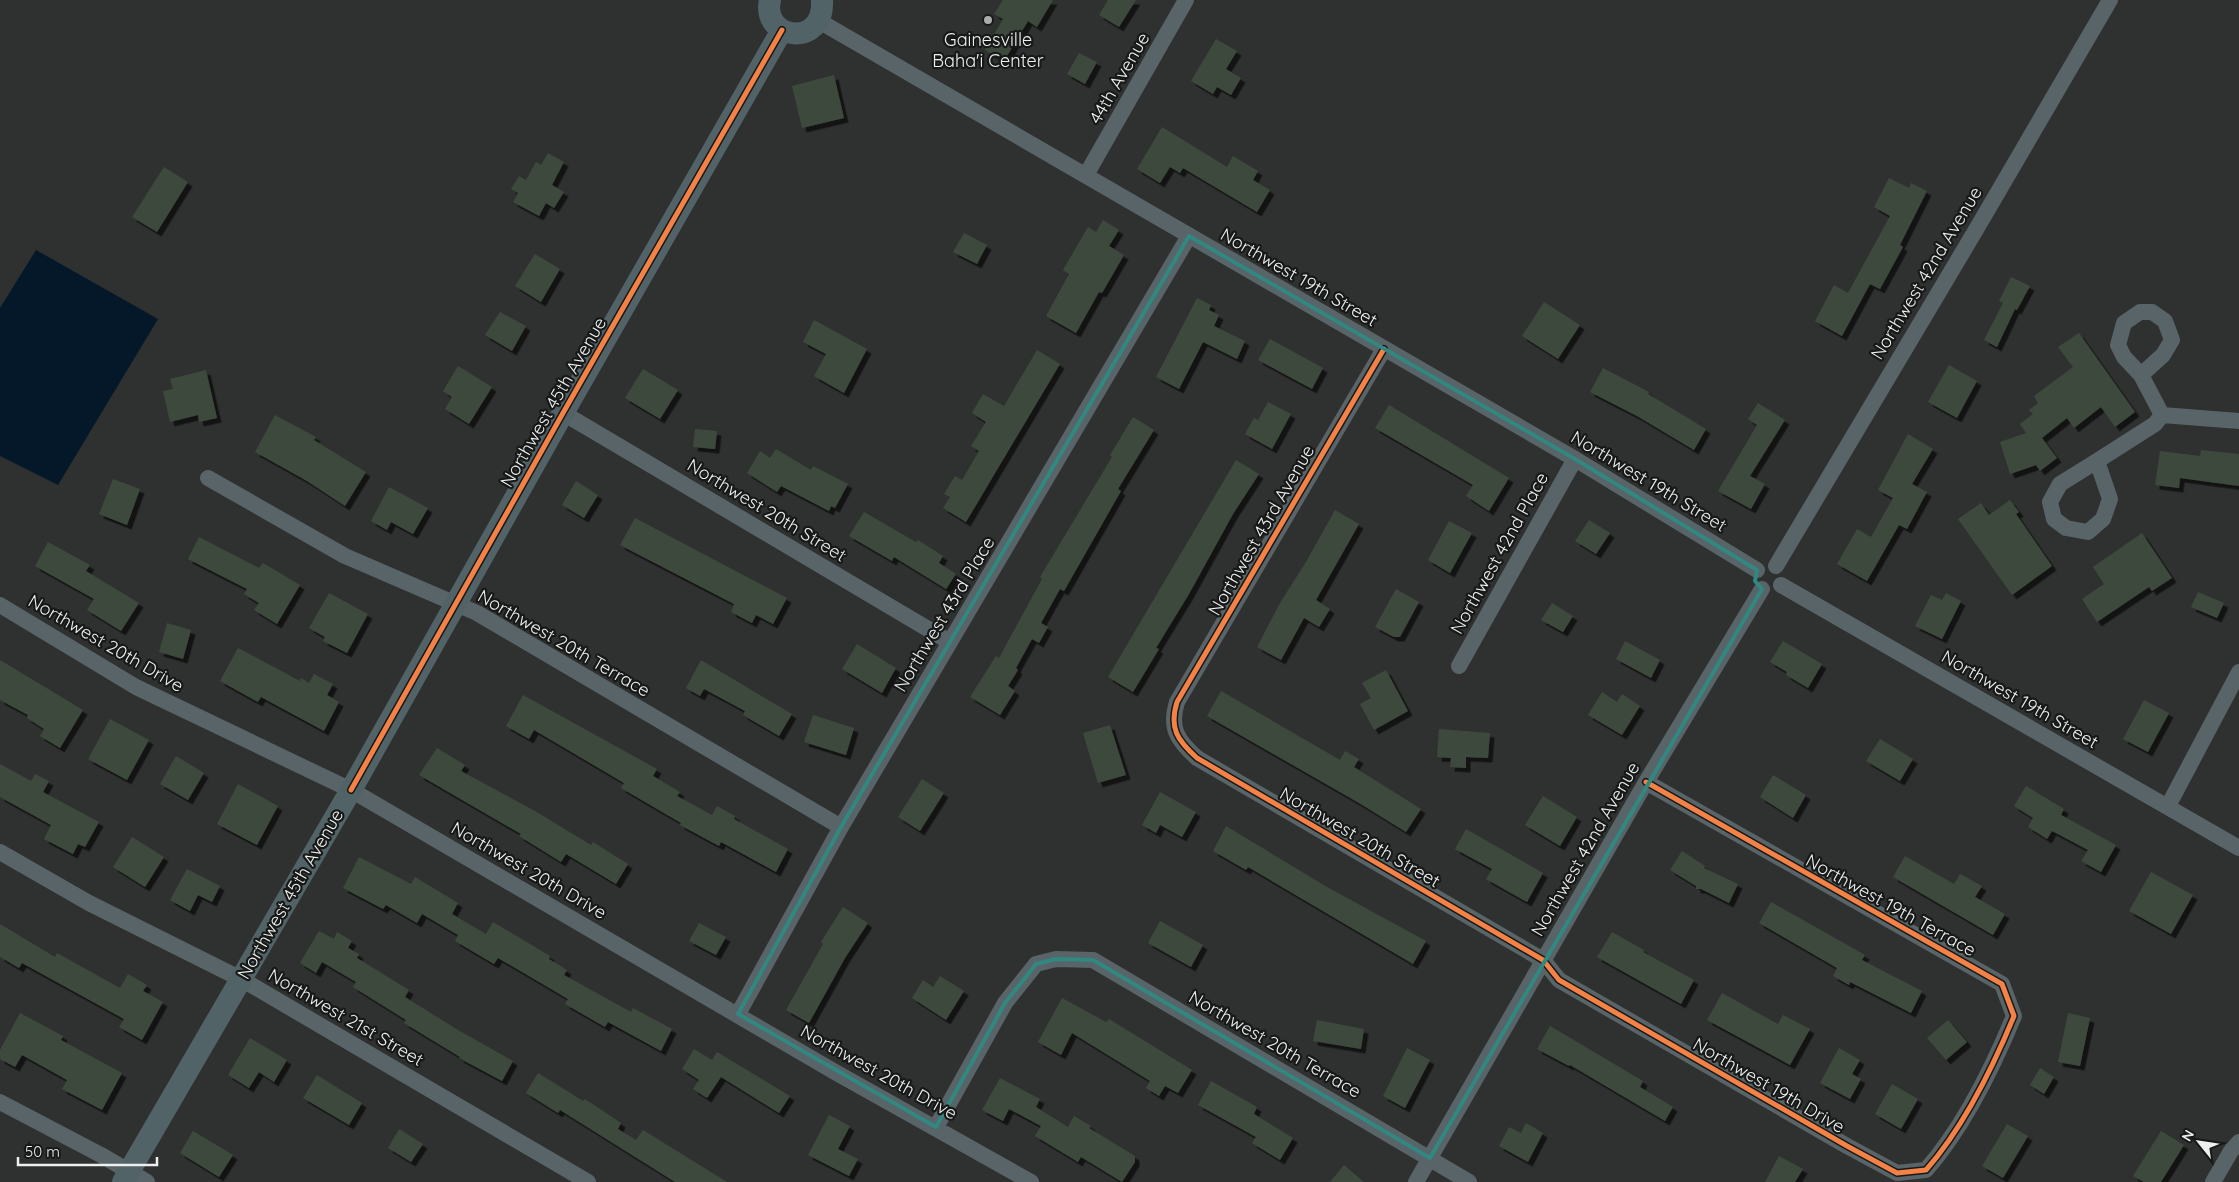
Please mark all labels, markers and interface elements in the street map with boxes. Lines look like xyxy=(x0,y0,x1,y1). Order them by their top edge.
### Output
marker: Gainesville Baha'i Center xyxy=(982,14,994,26)
place label: Gainesville Baha'i Center xyxy=(932,28,1044,72)
street label: 44th Avenue xyxy=(1084,28,1154,128)
street label: Northwest 42nd Avenue xyxy=(1865,182,1987,364)
street label: Northwest 19th Street xyxy=(1216,223,1382,331)
street label: Northwest 45th Avenue xyxy=(495,313,611,491)
street label: Northwest 19th Street xyxy=(1567,425,1731,537)
street label: Northwest 43rd Avenue xyxy=(1203,441,1319,619)
street label: Northwest 20th Street xyxy=(683,453,851,567)
street label: Northwest 42nd Place xyxy=(1445,468,1553,638)
street label: Northwest 43rd Place xyxy=(889,532,999,696)
street label: Northwest 20th Terrace xyxy=(474,584,654,702)
street label: Northwest 20th Drive xyxy=(24,589,188,697)
street label: Northwest 19th Street xyxy=(1937,645,2103,753)
street label: Northwest 42nd Avenue xyxy=(1526,758,1644,940)
street label: Northwest 20th Street xyxy=(1276,782,1444,892)
street label: Northwest 45th Avenue xyxy=(232,805,348,983)
street label: Northwest 20th Drive xyxy=(447,816,611,924)
street label: Northwest 19th Terrace xyxy=(1802,849,1980,961)
street label: Northwest 21st Street xyxy=(264,963,428,1071)
street label: Northwest 20th Terrace xyxy=(1185,985,1365,1103)
street label: Northwest 20th Drive xyxy=(797,1019,961,1125)
street label: Northwest 19th Drive xyxy=(1689,1032,1849,1138)
north arrow xyxy=(2174,1117,2224,1167)
text: N xyxy=(2177,1127,2198,1144)
scale bar xyxy=(18,1134,156,1166)
text: 50 m xyxy=(25,1142,60,1161)

